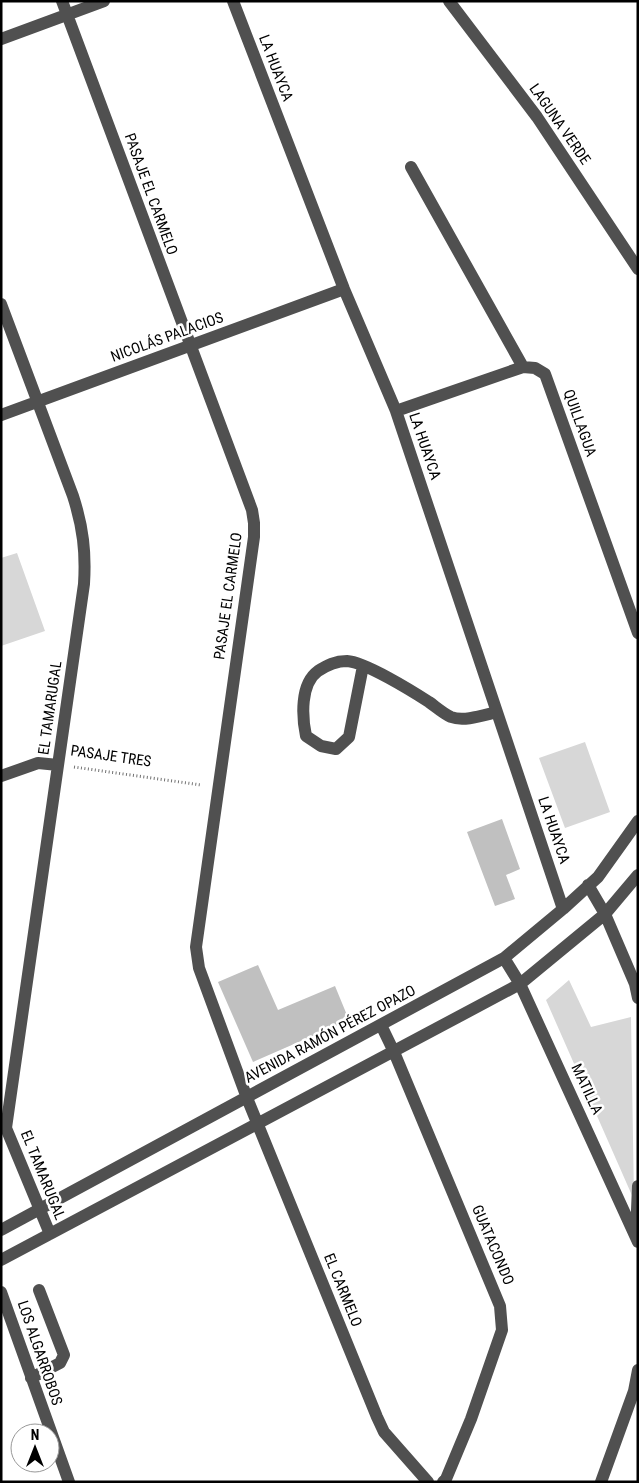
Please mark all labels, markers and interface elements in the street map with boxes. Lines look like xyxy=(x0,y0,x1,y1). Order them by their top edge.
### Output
street label: LA HUAYCA xyxy=(255,32,297,104)
street label: LAGUNA VERDE xyxy=(526,80,594,168)
street label: PASAJE EL CARMELO xyxy=(121,131,181,257)
street label: NICOLÁS PALACIOS xyxy=(108,308,226,366)
street label: QUILLAGUA xyxy=(560,387,601,459)
street label: LA HUAYCA xyxy=(405,410,445,482)
street label: PASAJE EL CARMELO xyxy=(210,531,246,661)
street label: EL TAMARUGAL xyxy=(34,660,66,756)
street label: PASAJE TRES xyxy=(70,741,153,771)
street label: LA HUAYCA xyxy=(534,794,574,866)
street label: AVENIDA RAMÓN PÉREZ OPAZO xyxy=(241,981,419,1087)
street label: MATILLA xyxy=(567,1061,607,1117)
street label: EL TAMARUGAL xyxy=(17,1128,69,1222)
street label: GUATACONDO xyxy=(468,1202,518,1288)
street label: EL CARMELO xyxy=(320,1251,366,1329)
street label: LOS ALGARROBOS xyxy=(14,1298,66,1408)
north arrow xyxy=(10,1423,60,1473)
text: N xyxy=(31,1427,39,1443)

